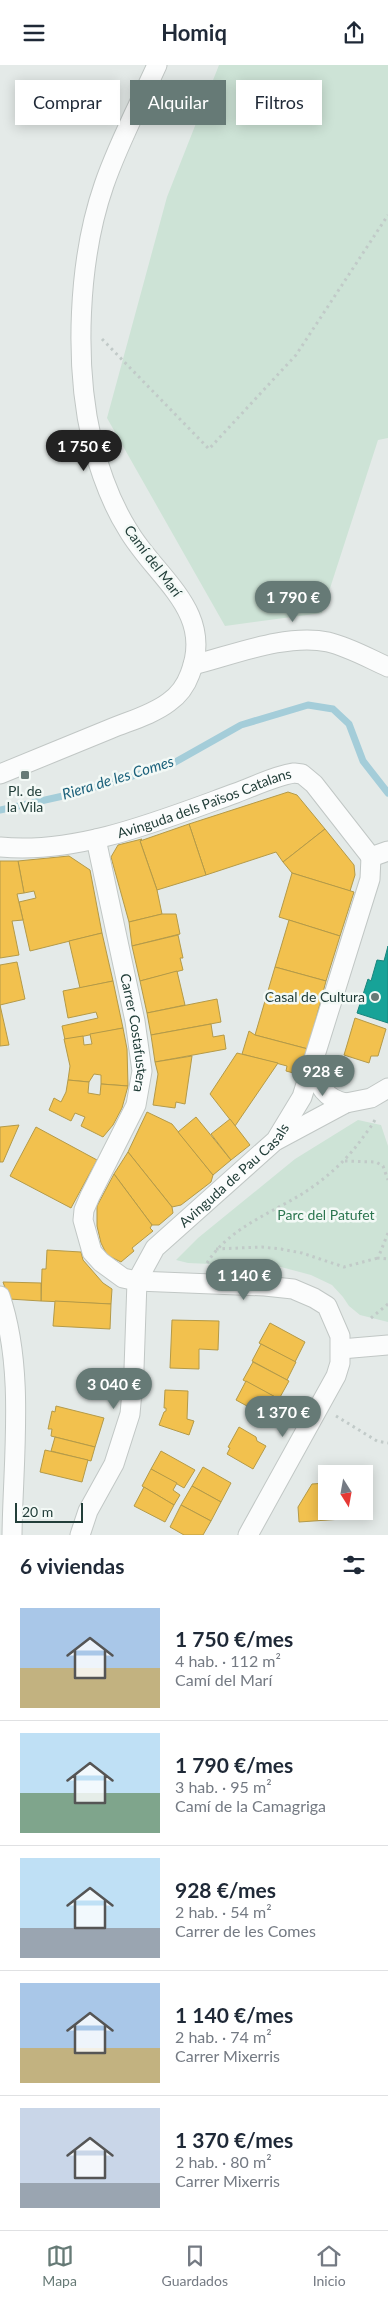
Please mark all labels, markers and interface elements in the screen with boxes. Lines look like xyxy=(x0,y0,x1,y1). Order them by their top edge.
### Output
icon: menu xyxy=(20,19,48,47)
text: Homiq xyxy=(161,19,227,46)
icon: share xyxy=(340,19,368,47)
chip: Comprar xyxy=(15,80,120,125)
chip: Alquilar xyxy=(130,80,226,125)
chip: Filtros xyxy=(236,80,322,125)
pin: 1 750 € xyxy=(38,429,130,472)
text: 1 750 € xyxy=(57,436,111,455)
street label: Camí del Marí xyxy=(121,522,186,600)
pin: 1 790 € xyxy=(247,581,339,623)
text: 1 790 € xyxy=(266,587,320,606)
water label: Riera de les Comes xyxy=(60,752,176,803)
street label: Avinguda dels Països Catalans xyxy=(115,765,293,841)
marker: Pl. de la Vila xyxy=(19,769,31,781)
place label: Pl. de la Vila xyxy=(7,782,43,815)
street label: Carrer Costafustera xyxy=(117,972,151,1094)
place label: Casal de Cultura xyxy=(265,988,365,1005)
marker: Casal de Cultura xyxy=(369,991,381,1003)
pin: 928 € xyxy=(288,1055,358,1097)
text: 928 € xyxy=(302,1061,344,1080)
street label: Avinguda de Pau Casals xyxy=(175,1120,292,1231)
park label: Parc del Patufet xyxy=(277,1206,375,1223)
pin: 1 140 € xyxy=(198,1259,290,1301)
text: 1 140 € xyxy=(217,1265,271,1284)
pin: 3 040 € xyxy=(68,1367,160,1410)
text: 3 040 € xyxy=(87,1374,141,1393)
pin: 1 370 € xyxy=(237,1395,329,1438)
text: 1 370 € xyxy=(256,1402,310,1421)
north arrow xyxy=(318,1465,372,1520)
map controls xyxy=(318,1465,373,1520)
scale bar xyxy=(15,1500,82,1523)
text: 20 m xyxy=(22,1503,53,1520)
icon: filters xyxy=(340,1551,368,1579)
text: 6 viviendas xyxy=(20,1553,125,1578)
text: 1 750 €/mes xyxy=(175,1626,293,1651)
icon: home xyxy=(60,1628,120,1688)
text: 4 hab. · 112 m² xyxy=(175,1651,281,1670)
text: Camí del Marí xyxy=(175,1670,272,1689)
text: 1 790 €/mes xyxy=(175,1752,293,1777)
icon: home xyxy=(60,1753,120,1813)
text: 3 hab. · 95 m² xyxy=(175,1777,272,1796)
text: Camí de la Camagriga xyxy=(175,1796,326,1815)
text: 928 €/mes xyxy=(175,1877,276,1902)
icon: home xyxy=(60,1878,120,1938)
text: 2 hab. · 54 m² xyxy=(175,1902,272,1921)
text: Carrer de les Comes xyxy=(175,1921,316,1940)
text: 1 140 €/mes xyxy=(175,2002,293,2027)
icon: home xyxy=(60,2003,120,2063)
text: 2 hab. · 74 m² xyxy=(175,2027,272,2046)
text: Carrer Mixerris xyxy=(175,2046,280,2065)
text: 1 370 €/mes xyxy=(175,2127,293,2152)
icon: home xyxy=(60,2128,120,2188)
text: 2 hab. · 80 m² xyxy=(175,2152,272,2171)
text: Carrer Mixerris xyxy=(175,2171,280,2190)
tab: Mapa xyxy=(42,2242,77,2289)
tab: Guardados xyxy=(162,2242,228,2289)
tab: Inicio xyxy=(313,2242,346,2289)

